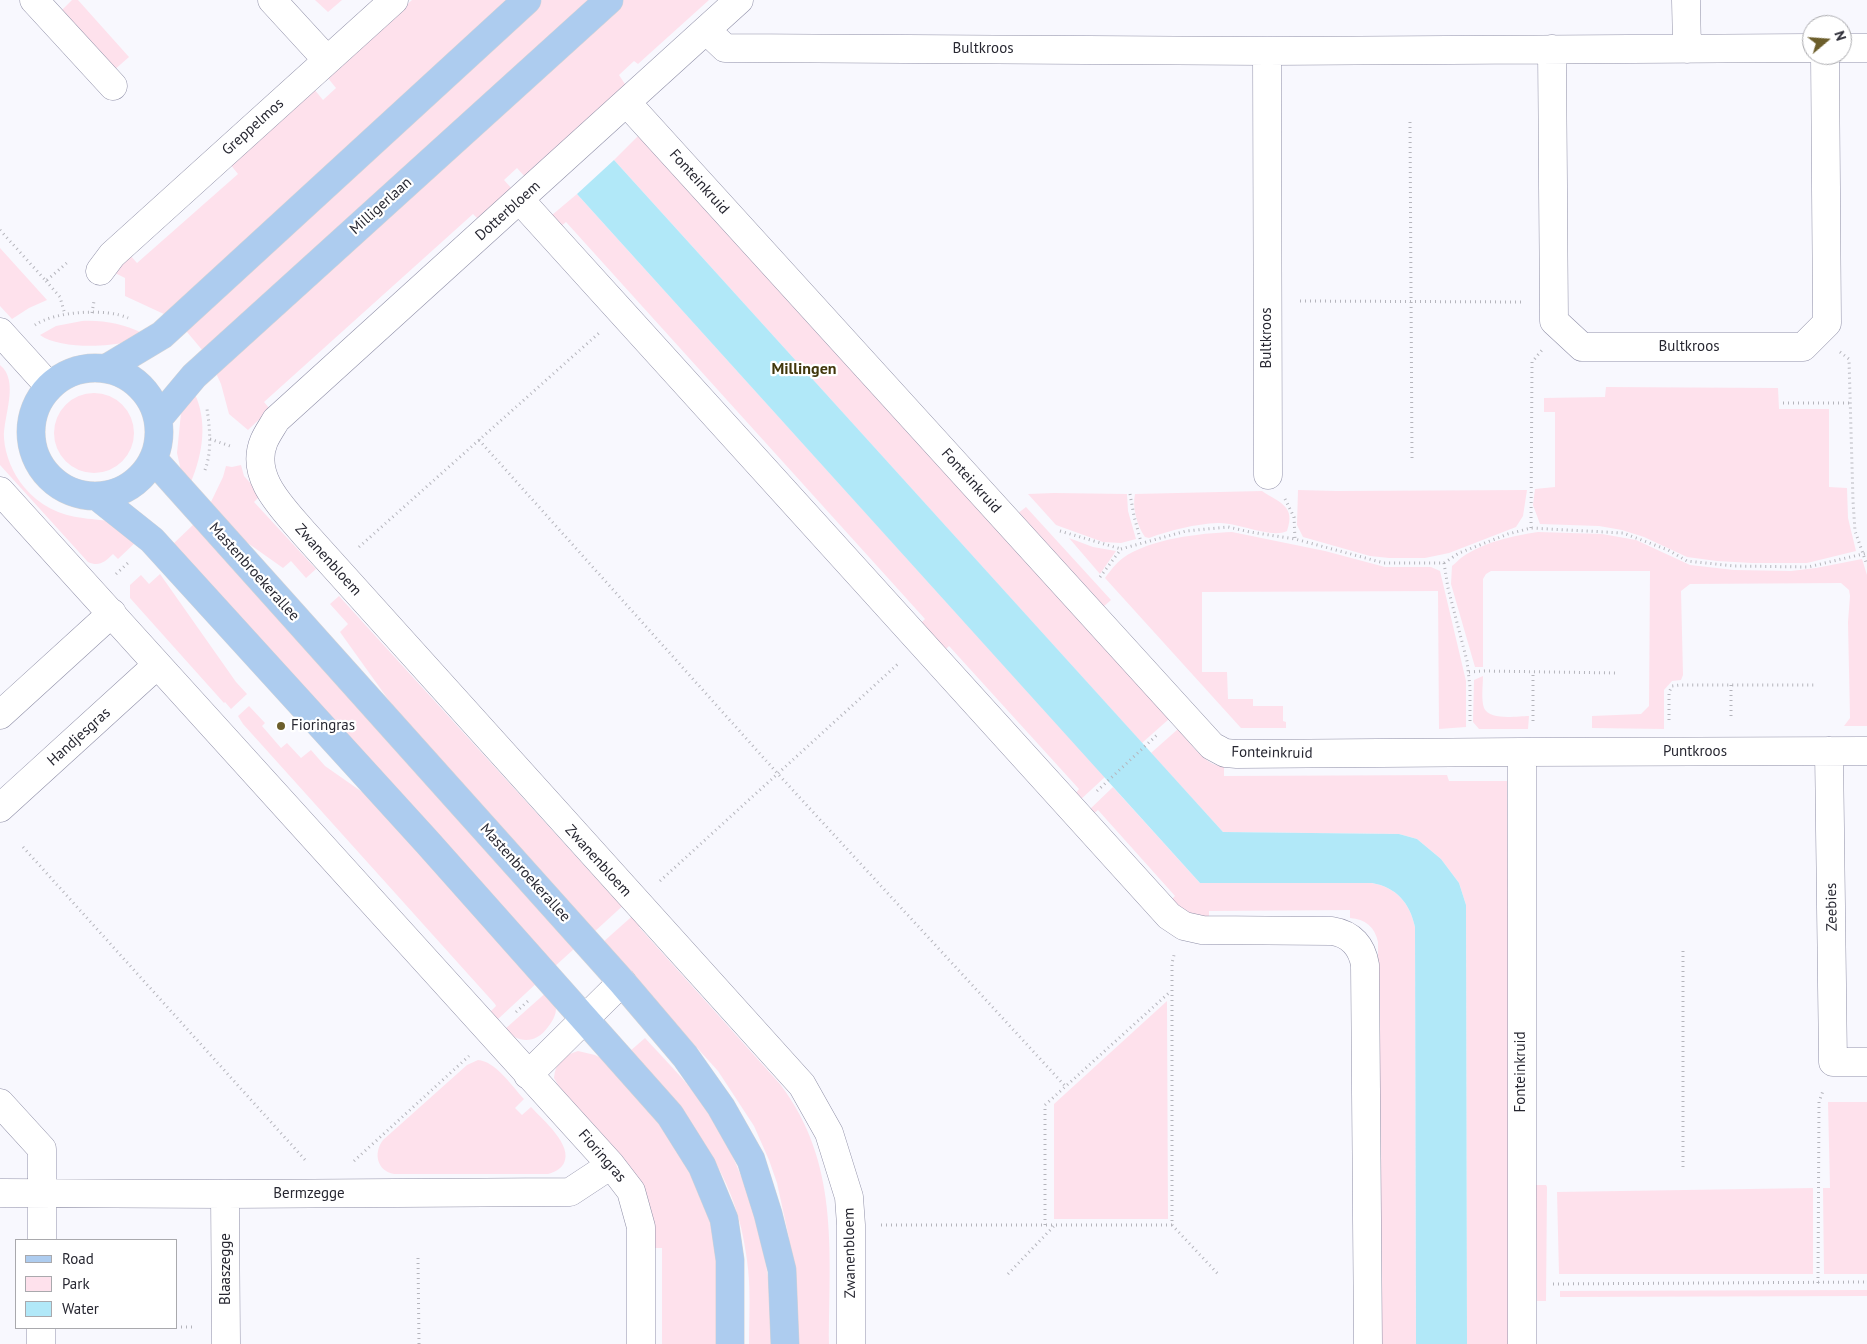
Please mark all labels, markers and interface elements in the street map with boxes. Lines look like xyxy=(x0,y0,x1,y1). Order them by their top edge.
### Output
north arrow xyxy=(1802,15,1852,65)
text: N xyxy=(1830,29,1850,43)
street label: Bultkroos xyxy=(953,40,1013,58)
street label: Greppelmos xyxy=(218,95,288,159)
street label: Fonteinkruid xyxy=(665,146,733,218)
street label: Milligerlaan xyxy=(346,174,416,238)
street label: Dotterbloem xyxy=(472,177,544,245)
street label: Bultkroos xyxy=(1258,308,1276,368)
street label: Bultkroos xyxy=(1659,338,1719,356)
district label: Millingen xyxy=(772,359,836,379)
street label: Fonteinkruid xyxy=(937,445,1005,517)
street label: Mastenbroekerallee xyxy=(205,519,303,625)
street label: Zwanenbloem xyxy=(291,520,365,600)
street label: Handjesgras xyxy=(44,704,114,770)
place label: Fioringras xyxy=(291,717,355,735)
marker: Fioringras xyxy=(275,720,287,732)
street label: Fonteinkruid xyxy=(1231,743,1313,763)
street label: Puntkroos xyxy=(1663,743,1727,761)
street label: Mastenbroekerallee xyxy=(476,820,574,926)
street label: Zwanenbloem xyxy=(561,821,635,901)
street label: Zeebies xyxy=(1823,883,1841,931)
street label: Fonteinkruid xyxy=(1512,1031,1530,1113)
street label: Fioringras xyxy=(574,1126,630,1186)
street label: Bermzegge xyxy=(273,1185,345,1203)
street label: Zwanenbloem xyxy=(840,1208,860,1298)
street label: Blaaszegge xyxy=(217,1233,235,1305)
legend xyxy=(15,1239,178,1329)
text: Road xyxy=(62,1249,94,1268)
text: Park xyxy=(62,1274,90,1293)
text: Water xyxy=(62,1299,99,1318)

